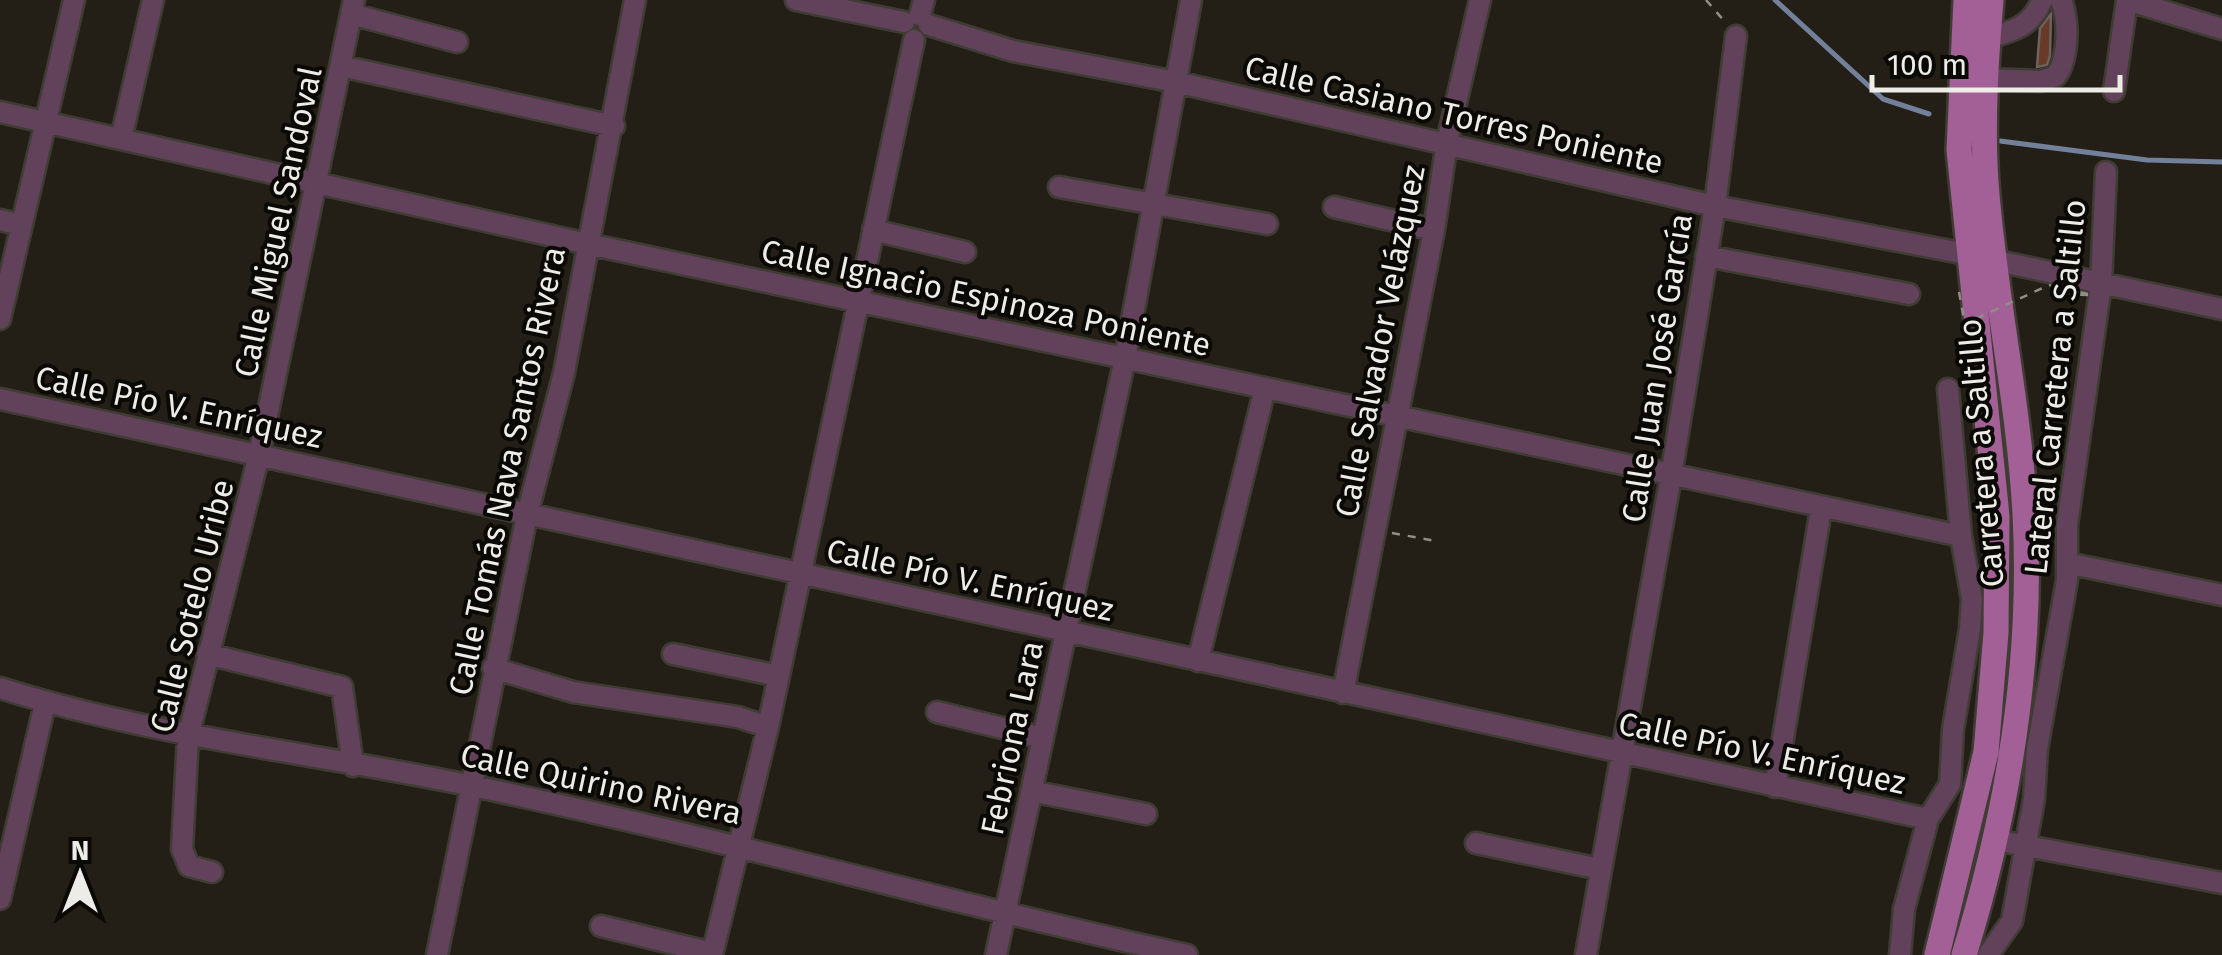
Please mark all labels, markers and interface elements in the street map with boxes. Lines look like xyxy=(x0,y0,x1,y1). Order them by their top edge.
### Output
scale bar xyxy=(1872,30,2120,92)
text: 100 m xyxy=(1887,47,1967,83)
street label: Calle Casiano Torres Poniente xyxy=(1241,48,1667,182)
street label: Calle Miguel Sandoval xyxy=(227,63,329,381)
street label: Calle Salvador Velázquez xyxy=(1327,162,1433,520)
street label: Lateral Carretera a Saltillo xyxy=(2016,197,2094,577)
street label: Calle Juan José García xyxy=(1614,211,1700,525)
street label: Calle Ignacio Espinoza Poniente xyxy=(758,232,1214,364)
street label: Calle Tomás Nava Santos Rivera xyxy=(441,243,573,699)
street label: Carretera a Saltillo xyxy=(1950,317,2012,589)
street label: Calle Pío V. Enríquez xyxy=(32,358,326,456)
street label: Calle Sotelo Uribe xyxy=(142,476,242,736)
street label: Calle Pío V. Enríquez xyxy=(823,531,1117,629)
street label: Febriona Lara xyxy=(973,637,1051,839)
street label: Calle Pío V. Enríquez xyxy=(1615,704,1909,802)
street label: Calle Quirino Rivera xyxy=(457,736,745,832)
north arrow xyxy=(30,825,130,925)
text: N xyxy=(71,834,89,867)

